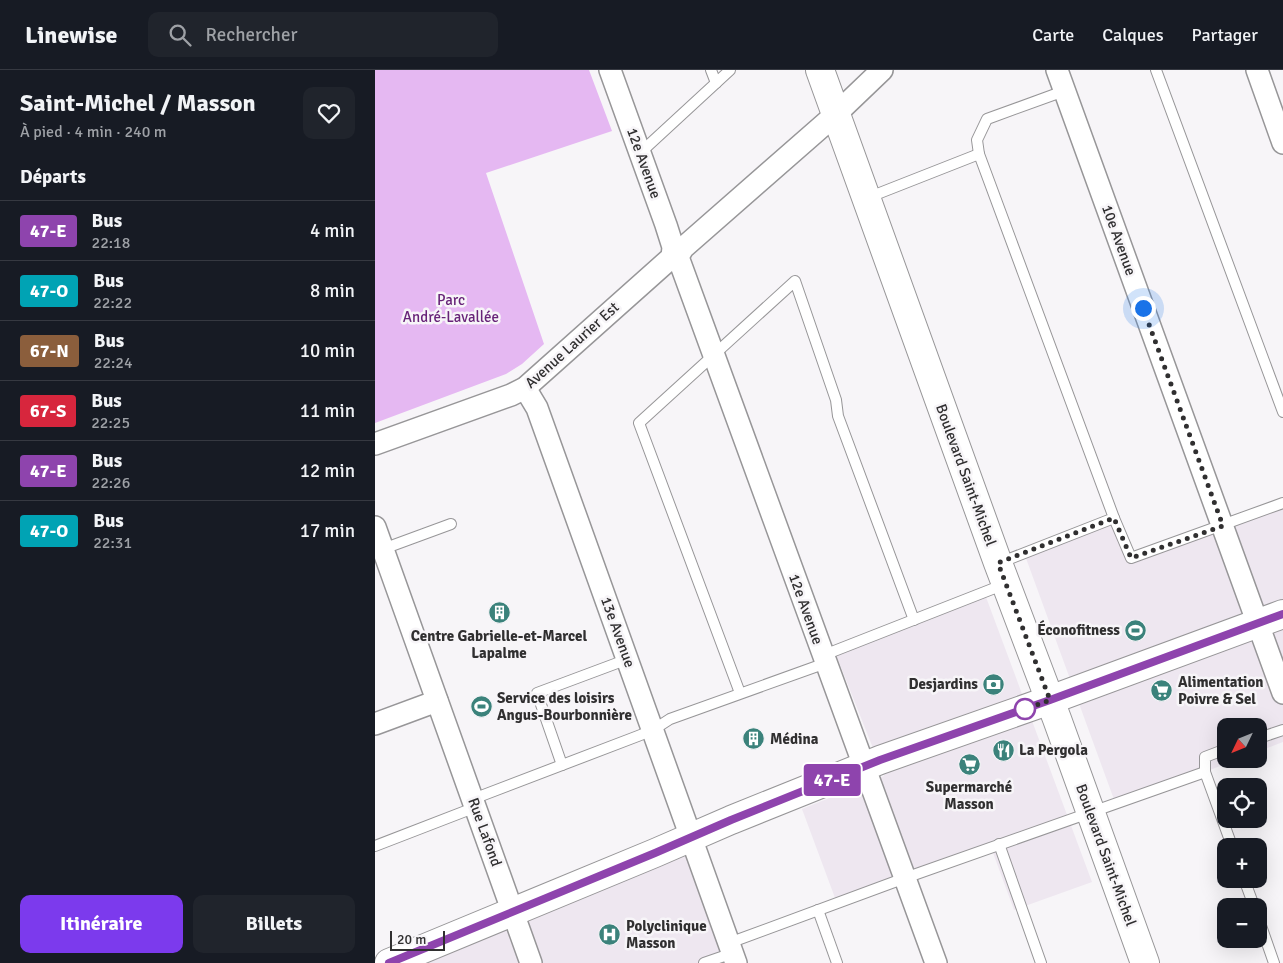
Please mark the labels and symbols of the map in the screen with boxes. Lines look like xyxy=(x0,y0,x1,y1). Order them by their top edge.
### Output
street label: 12e Avenue xyxy=(623,125,665,201)
street label: 10e Avenue xyxy=(1098,202,1140,278)
park label: Parc André-Lavallée xyxy=(403,291,499,326)
your location xyxy=(1131,296,1156,321)
street label: Avenue Laurier Est xyxy=(521,298,623,392)
street label: Boulevard Saint-Michel xyxy=(932,402,1000,548)
street label: 12e Avenue xyxy=(785,571,827,647)
street label: 13e Avenue xyxy=(597,594,639,670)
building icon: Centre Gabrielle-et-Marcel Lapalme xyxy=(487,601,511,625)
sports icon: Éconofitness xyxy=(1124,618,1148,642)
place label: Éconofitness xyxy=(1037,620,1120,639)
place label: Centre Gabrielle-et-Marcel Lapalme xyxy=(411,627,588,662)
bank icon: Desjardins xyxy=(982,672,1006,696)
place label: Alimentation Poivre & Sel xyxy=(1178,673,1264,708)
place label: Desjardins xyxy=(908,675,978,693)
supermarket icon: Alimentation Poivre & Sel xyxy=(1150,679,1174,703)
place label: Service des loisirs Angus-Bourbonnière xyxy=(497,689,632,724)
sports icon: Service des loisirs Angus-Bourbonnière xyxy=(469,695,493,719)
unlabelled marker xyxy=(1014,698,1036,720)
north arrow xyxy=(1217,718,1267,768)
building icon: Médina xyxy=(742,727,766,751)
place label: Médina xyxy=(770,730,819,748)
restaurant icon: La Pergola xyxy=(991,738,1015,762)
place label: La Pergola xyxy=(1019,741,1088,759)
supermarket icon: Supermarché Masson xyxy=(957,752,981,776)
line badge: 47-E xyxy=(797,764,867,796)
place label: Supermarché Masson xyxy=(926,778,1012,813)
street label: Boulevard Saint-Michel xyxy=(1072,782,1140,928)
street label: Rue Lafond xyxy=(464,795,506,869)
place label: Polyclinique Masson xyxy=(626,917,707,952)
hospital icon: Polyclinique Masson xyxy=(598,923,622,947)
scale bar xyxy=(390,928,445,951)

